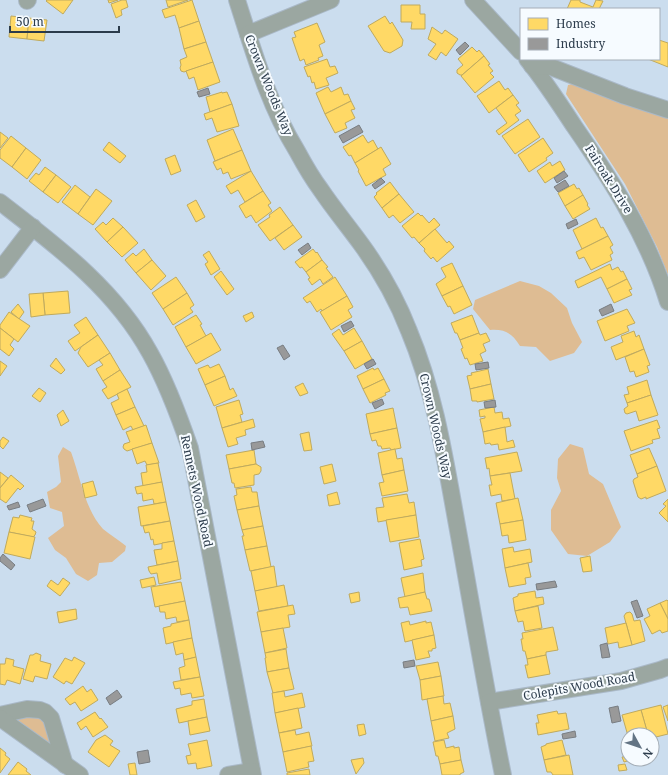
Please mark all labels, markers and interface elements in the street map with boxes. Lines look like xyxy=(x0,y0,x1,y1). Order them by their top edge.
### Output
scale bar xyxy=(10,8,119,34)
legend xyxy=(520,8,660,60)
text: 50 m xyxy=(16,13,44,30)
text: Homes xyxy=(556,15,596,32)
street label: Crown Woods Way xyxy=(241,32,297,138)
text: Industry xyxy=(556,35,605,52)
street label: Fairoak Drive xyxy=(581,141,637,217)
street label: Crown Woods Way xyxy=(416,372,456,481)
street label: Rennets Wood Road xyxy=(177,433,217,549)
street label: Colepits Wood Road xyxy=(522,668,637,704)
north arrow xyxy=(620,727,660,767)
text: N xyxy=(639,746,657,762)

